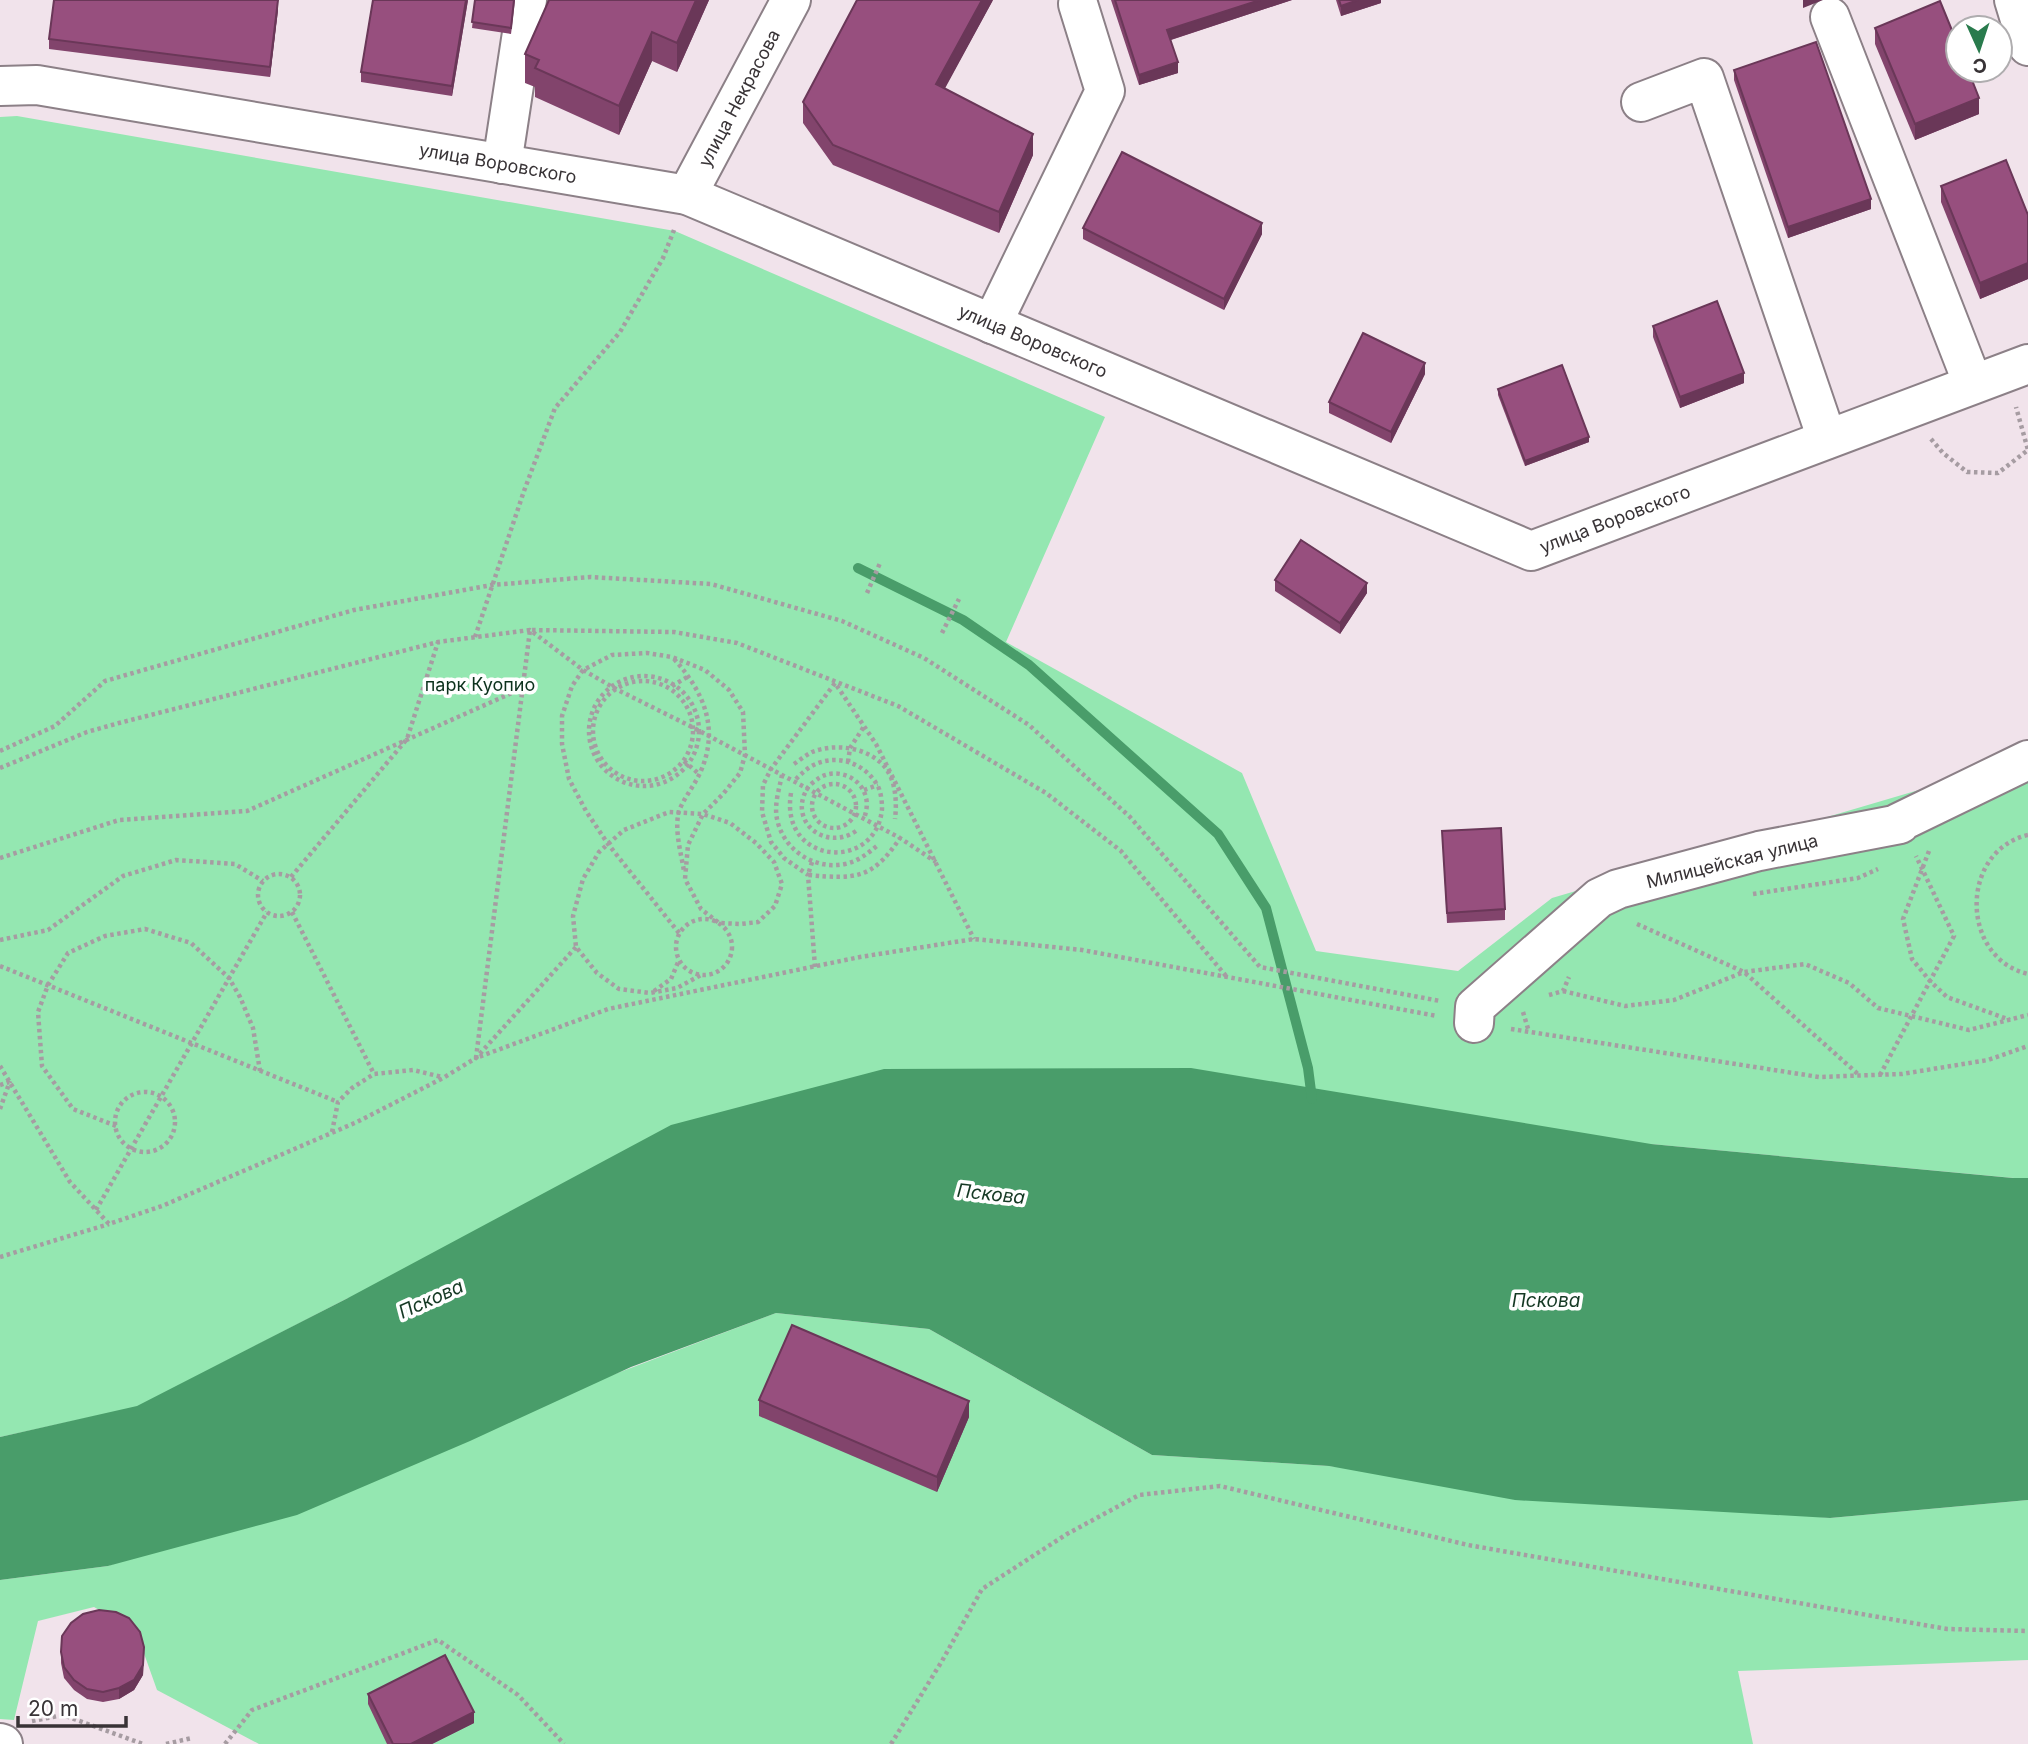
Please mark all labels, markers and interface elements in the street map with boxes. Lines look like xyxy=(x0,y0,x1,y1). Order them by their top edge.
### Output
north arrow xyxy=(1944,14,2014,84)
street label: улица Некрасова xyxy=(694,26,784,170)
text: С xyxy=(1972,54,1987,77)
street label: улица Воровского xyxy=(418,139,578,187)
street label: улица Воровского xyxy=(955,300,1111,382)
street label: улица Воровского xyxy=(1537,481,1693,557)
park label: парк Куопио xyxy=(425,674,535,695)
street label: Милицейская улица xyxy=(1644,830,1820,892)
water label: Пскова xyxy=(956,1179,1027,1209)
water label: Пскова xyxy=(395,1274,467,1323)
water label: Пскова xyxy=(1512,1289,1581,1312)
scale bar xyxy=(18,1684,126,1728)
text: 20 m xyxy=(28,1696,78,1721)

